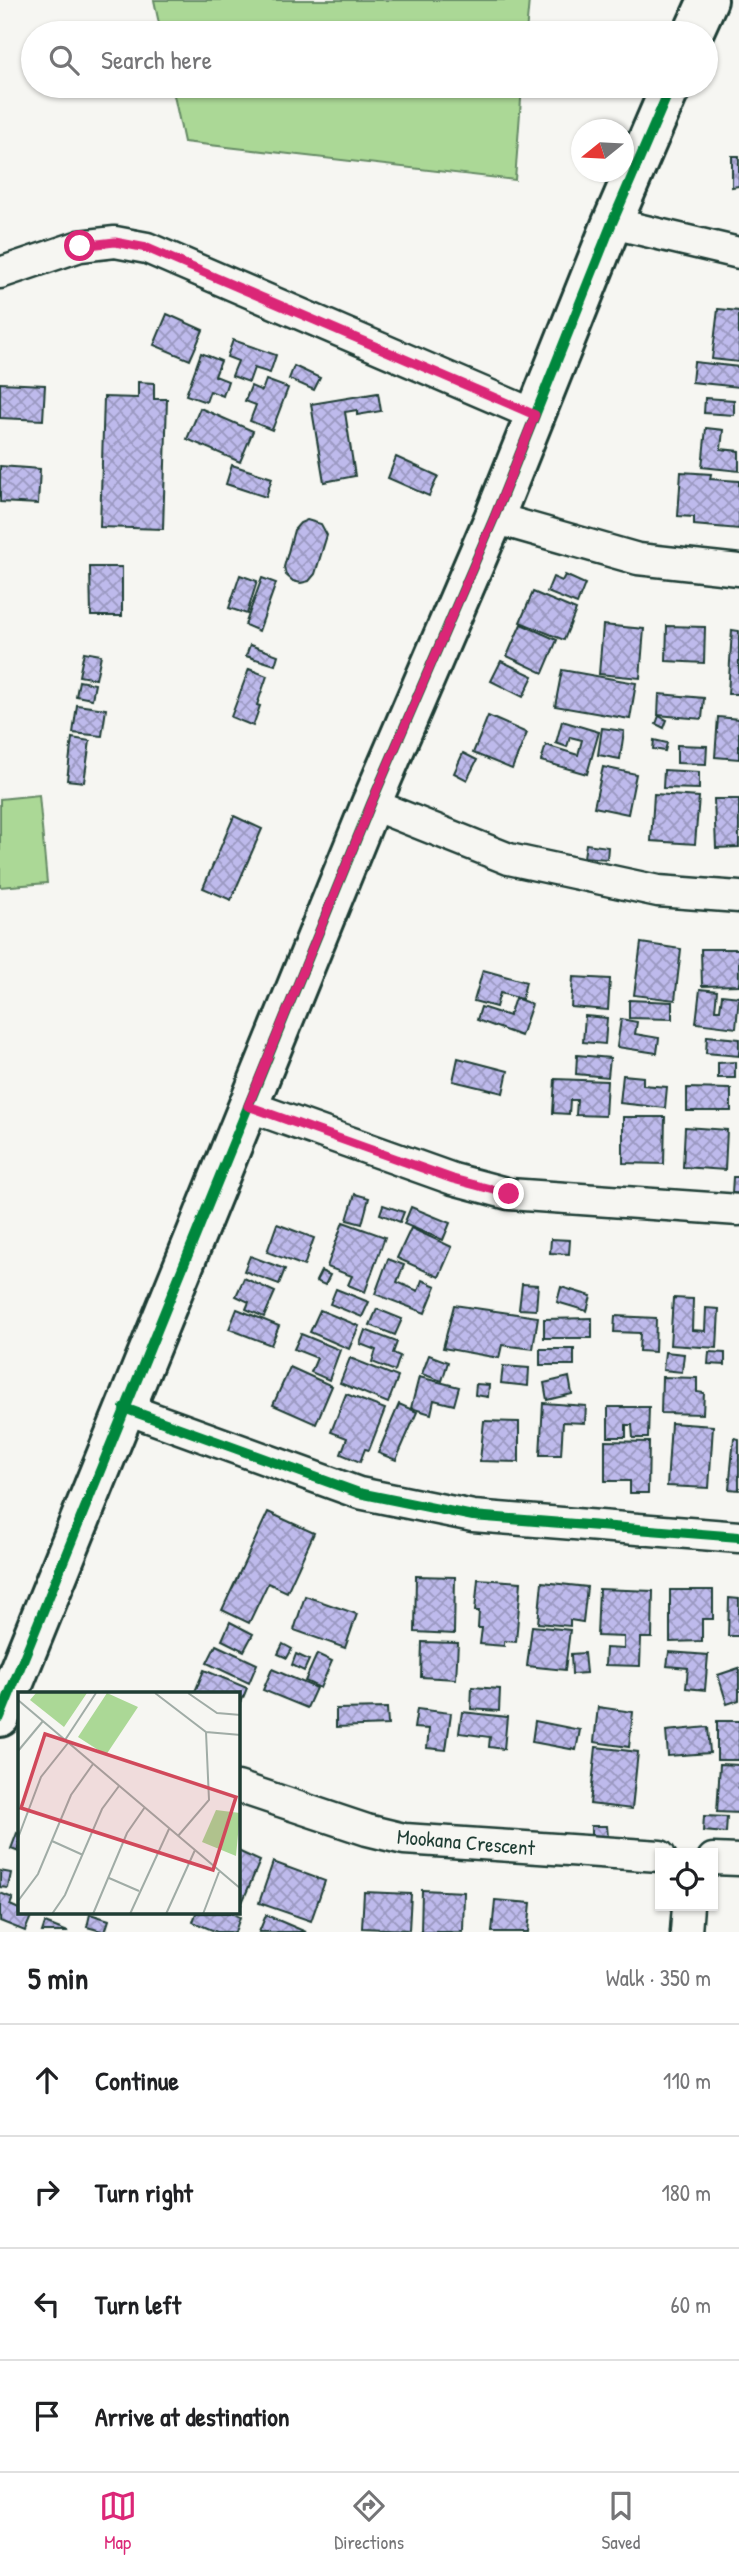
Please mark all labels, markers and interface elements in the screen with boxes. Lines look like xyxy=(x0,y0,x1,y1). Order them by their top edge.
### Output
search box xyxy=(21,21,718,98)
icon: search xyxy=(45,41,83,79)
text: Search here xyxy=(101,42,212,77)
north arrow xyxy=(571,119,634,182)
route start xyxy=(64,230,95,261)
route end xyxy=(493,1178,524,1209)
inset map xyxy=(18,1692,240,1914)
street label: Mookana Crescent xyxy=(396,1822,537,1863)
map controls xyxy=(655,1848,718,1911)
button: locate xyxy=(655,1848,718,1911)
text: 5 min xyxy=(28,1958,88,1998)
text: Walk · 350 m xyxy=(606,1962,711,1993)
icon: ahead xyxy=(28,2061,66,2099)
text: Continue xyxy=(95,2063,179,2098)
text: 110 m xyxy=(663,2065,711,2096)
icon: right xyxy=(28,2173,66,2211)
text: Turn right xyxy=(95,2175,193,2210)
text: 180 m xyxy=(661,2177,711,2208)
icon: left xyxy=(28,2285,66,2323)
text: Turn left xyxy=(95,2287,181,2322)
text: 60 m xyxy=(671,2289,711,2320)
icon: arrive xyxy=(28,2397,66,2435)
text: Arrive at destination xyxy=(95,2399,290,2434)
tab: Map xyxy=(99,2487,137,2555)
tab: Directions xyxy=(334,2487,404,2555)
tab: Saved xyxy=(602,2487,640,2555)

